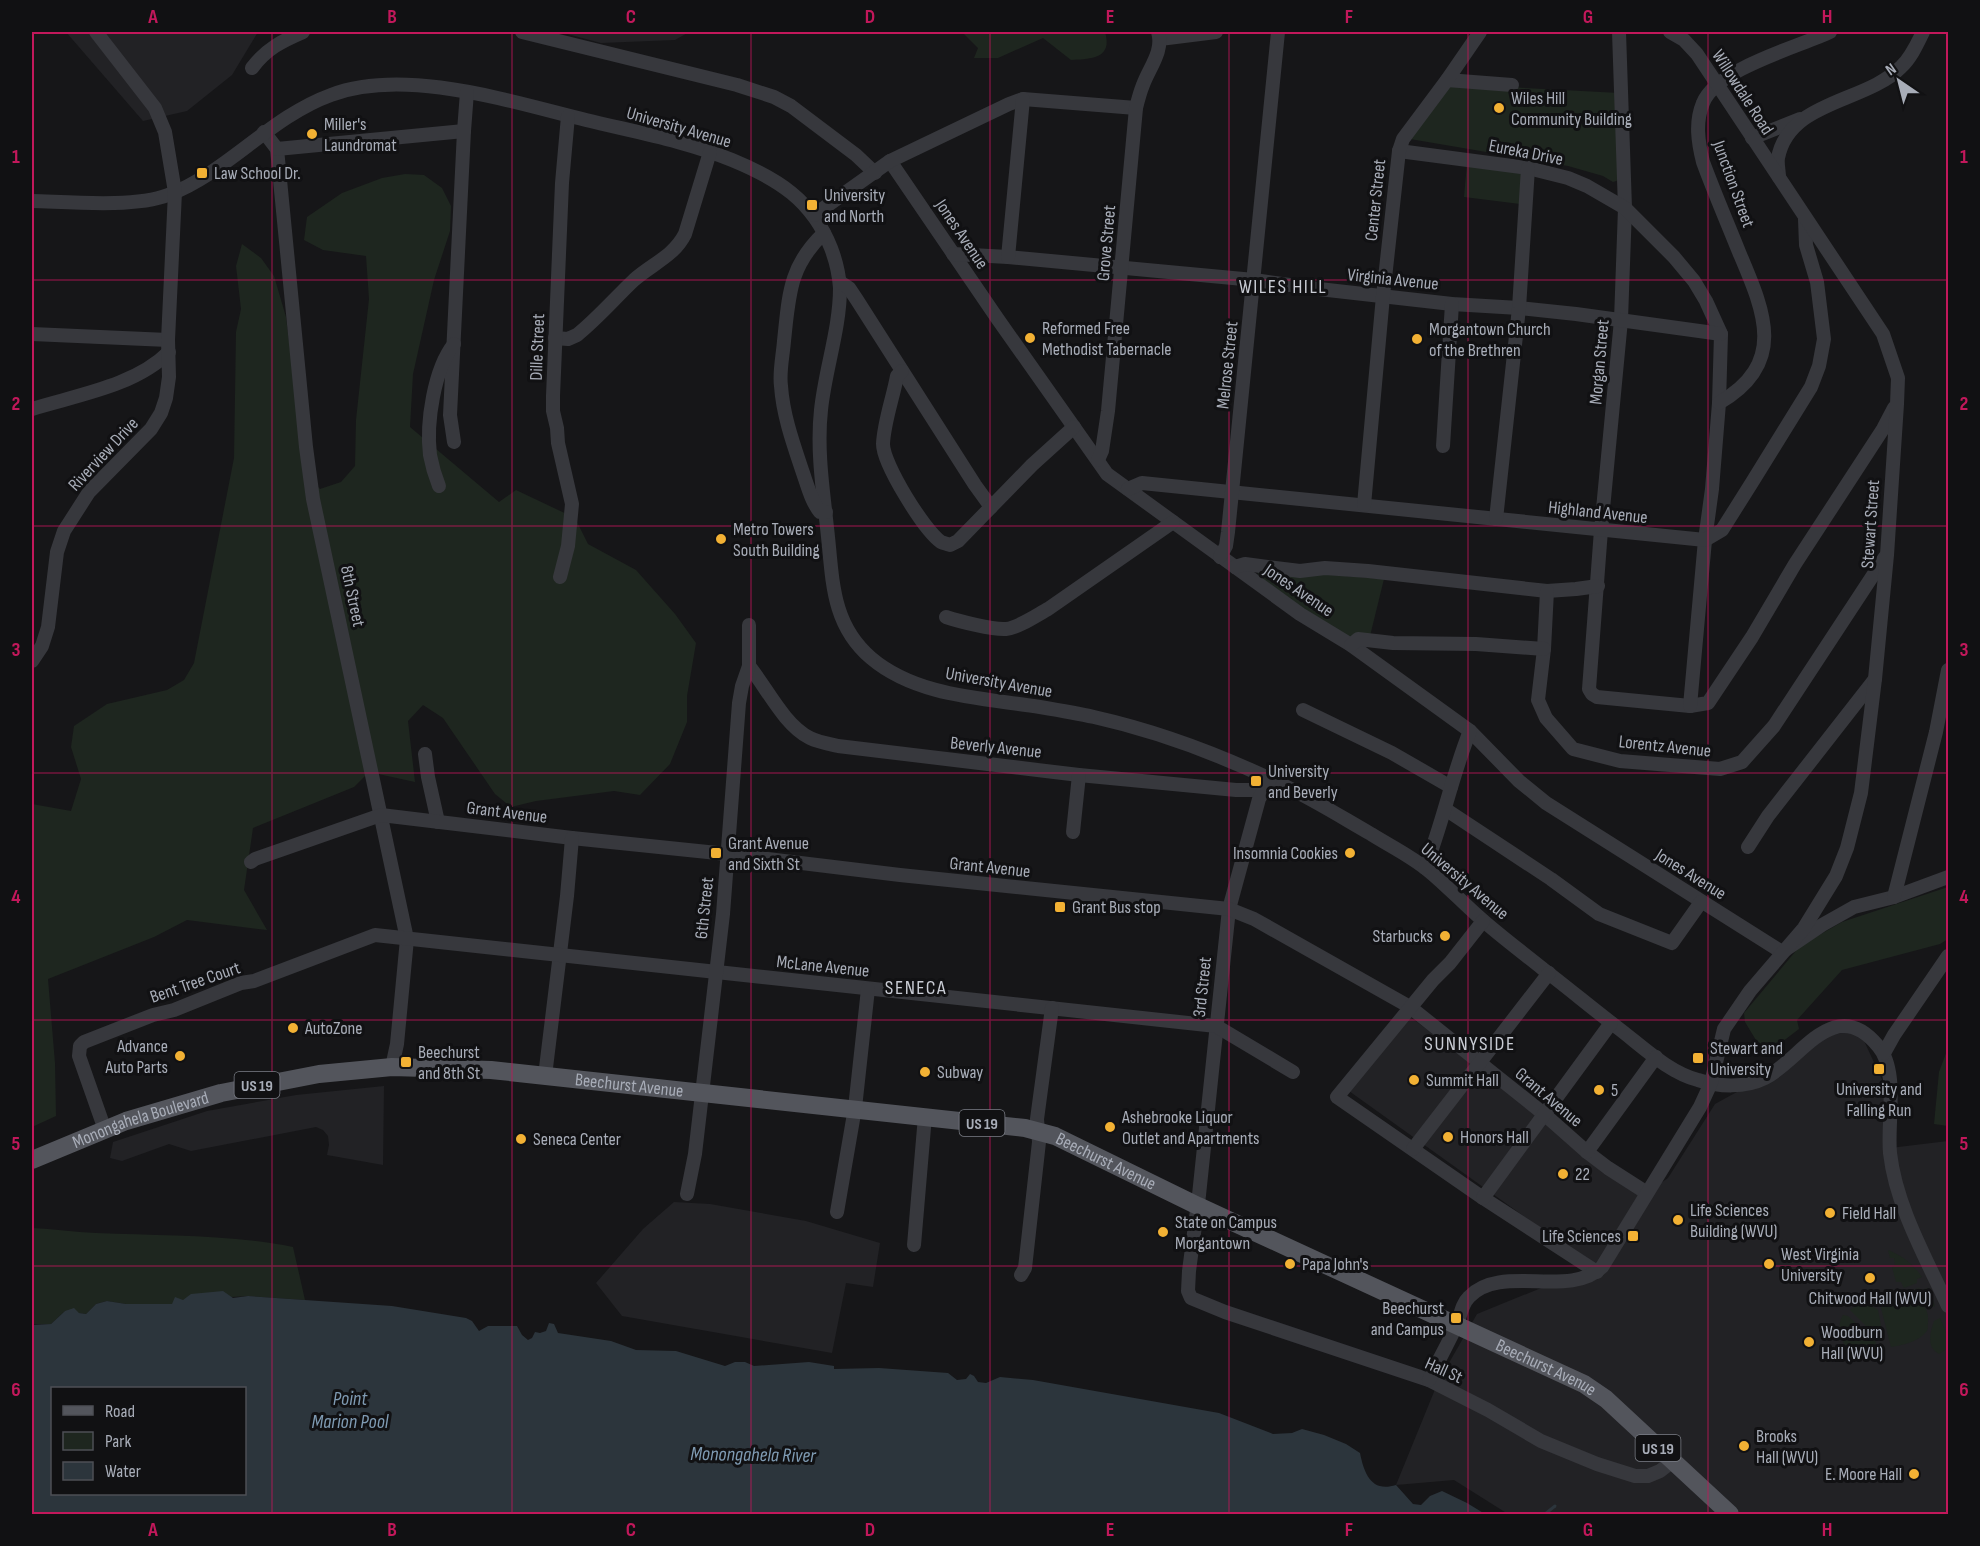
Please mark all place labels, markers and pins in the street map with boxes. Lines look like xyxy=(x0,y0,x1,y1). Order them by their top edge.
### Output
place label: Wiles Hill Community Building xyxy=(1511,88,1632,130)
marker: Wiles Hill Community Building xyxy=(1492,101,1506,115)
place label: Miller's Laundromat xyxy=(324,114,397,156)
marker: Miller's Laundromat xyxy=(305,127,319,141)
place label: Law School Dr. xyxy=(214,163,301,184)
marker: Law School Dr. xyxy=(195,166,209,180)
place label: University and North xyxy=(824,185,885,227)
marker: University and North xyxy=(805,198,819,212)
place label: Reformed Free Methodist Tabernacle xyxy=(1042,318,1172,360)
place label: Morgantown Church of the Brethren xyxy=(1429,319,1551,361)
marker: Reformed Free Methodist Tabernacle xyxy=(1023,331,1037,345)
marker: Morgantown Church of the Brethren xyxy=(1410,332,1424,346)
place label: Metro Towers South Building xyxy=(733,519,820,561)
marker: Metro Towers South Building xyxy=(714,532,728,546)
place label: University and Beverly xyxy=(1268,761,1338,803)
marker: University and Beverly xyxy=(1249,774,1263,788)
place label: Grant Avenue and Sixth St xyxy=(728,833,809,875)
place label: Insomnia Cookies xyxy=(1233,843,1338,864)
marker: Grant Avenue and Sixth St xyxy=(709,846,723,860)
marker: Insomnia Cookies xyxy=(1343,846,1357,860)
place label: Grant Bus stop xyxy=(1072,897,1161,918)
marker: Grant Bus stop xyxy=(1053,900,1067,914)
place label: Starbucks xyxy=(1373,926,1433,947)
marker: Starbucks xyxy=(1438,929,1452,943)
place label: AutoZone xyxy=(304,1018,363,1039)
marker: AutoZone xyxy=(286,1021,300,1035)
place label: Advance Auto Parts xyxy=(105,1036,168,1078)
place label: Stewart and University xyxy=(1710,1038,1783,1080)
place label: Beechurst and 8th St xyxy=(418,1042,481,1084)
marker: Advance Auto Parts xyxy=(173,1049,187,1063)
marker: Stewart and University xyxy=(1691,1051,1705,1065)
marker: Beechurst and 8th St xyxy=(399,1055,413,1069)
place label: Subway xyxy=(937,1062,983,1083)
marker: University and Falling Run xyxy=(1872,1062,1886,1076)
marker: Subway xyxy=(918,1065,932,1079)
place label: Summit Hall xyxy=(1426,1070,1499,1091)
marker: Summit Hall xyxy=(1407,1073,1421,1087)
place label: University and Falling Run xyxy=(1836,1079,1922,1121)
place label: 5 xyxy=(1611,1080,1618,1101)
marker: 5 xyxy=(1592,1083,1606,1097)
place label: Ashebrooke Liquor Outlet and Apartments xyxy=(1121,1107,1260,1149)
marker: Ashebrooke Liquor Outlet and Apartments xyxy=(1103,1120,1117,1134)
place label: Honors Hall xyxy=(1460,1127,1529,1148)
place label: Seneca Center xyxy=(533,1129,621,1150)
marker: Honors Hall xyxy=(1441,1130,1455,1144)
marker: Seneca Center xyxy=(514,1132,528,1146)
place label: 22 xyxy=(1575,1164,1590,1185)
marker: 22 xyxy=(1556,1167,1570,1181)
place label: Life Sciences Building (WVU) xyxy=(1690,1200,1777,1242)
place label: Field Hall xyxy=(1842,1203,1896,1224)
marker: Field Hall xyxy=(1823,1206,1837,1220)
place label: State on Campus Morgantown xyxy=(1175,1212,1277,1254)
marker: Life Sciences Building (WVU) xyxy=(1671,1213,1685,1227)
marker: State on Campus Morgantown xyxy=(1156,1225,1170,1239)
place label: Life Sciences xyxy=(1542,1226,1621,1247)
marker: Life Sciences xyxy=(1626,1229,1640,1243)
place label: West Virginia University xyxy=(1781,1244,1859,1286)
place label: Papa John's xyxy=(1302,1254,1369,1275)
marker: Papa John's xyxy=(1283,1257,1297,1271)
marker: West Virginia University xyxy=(1762,1257,1776,1271)
marker: Chitwood Hall (WVU) xyxy=(1863,1271,1877,1285)
place label: Chitwood Hall (WVU) xyxy=(1809,1288,1931,1309)
place label: Beechurst and Campus xyxy=(1371,1298,1445,1340)
marker: Beechurst and Campus xyxy=(1449,1311,1463,1325)
place label: Woodburn Hall (WVU) xyxy=(1821,1322,1883,1364)
marker: Woodburn Hall (WVU) xyxy=(1802,1335,1816,1349)
place label: Brooks Hall (WVU) xyxy=(1756,1426,1818,1468)
marker: Brooks Hall (WVU) xyxy=(1737,1439,1751,1453)
place label: E. Moore Hall xyxy=(1825,1464,1902,1485)
marker: E. Moore Hall xyxy=(1907,1467,1921,1481)

